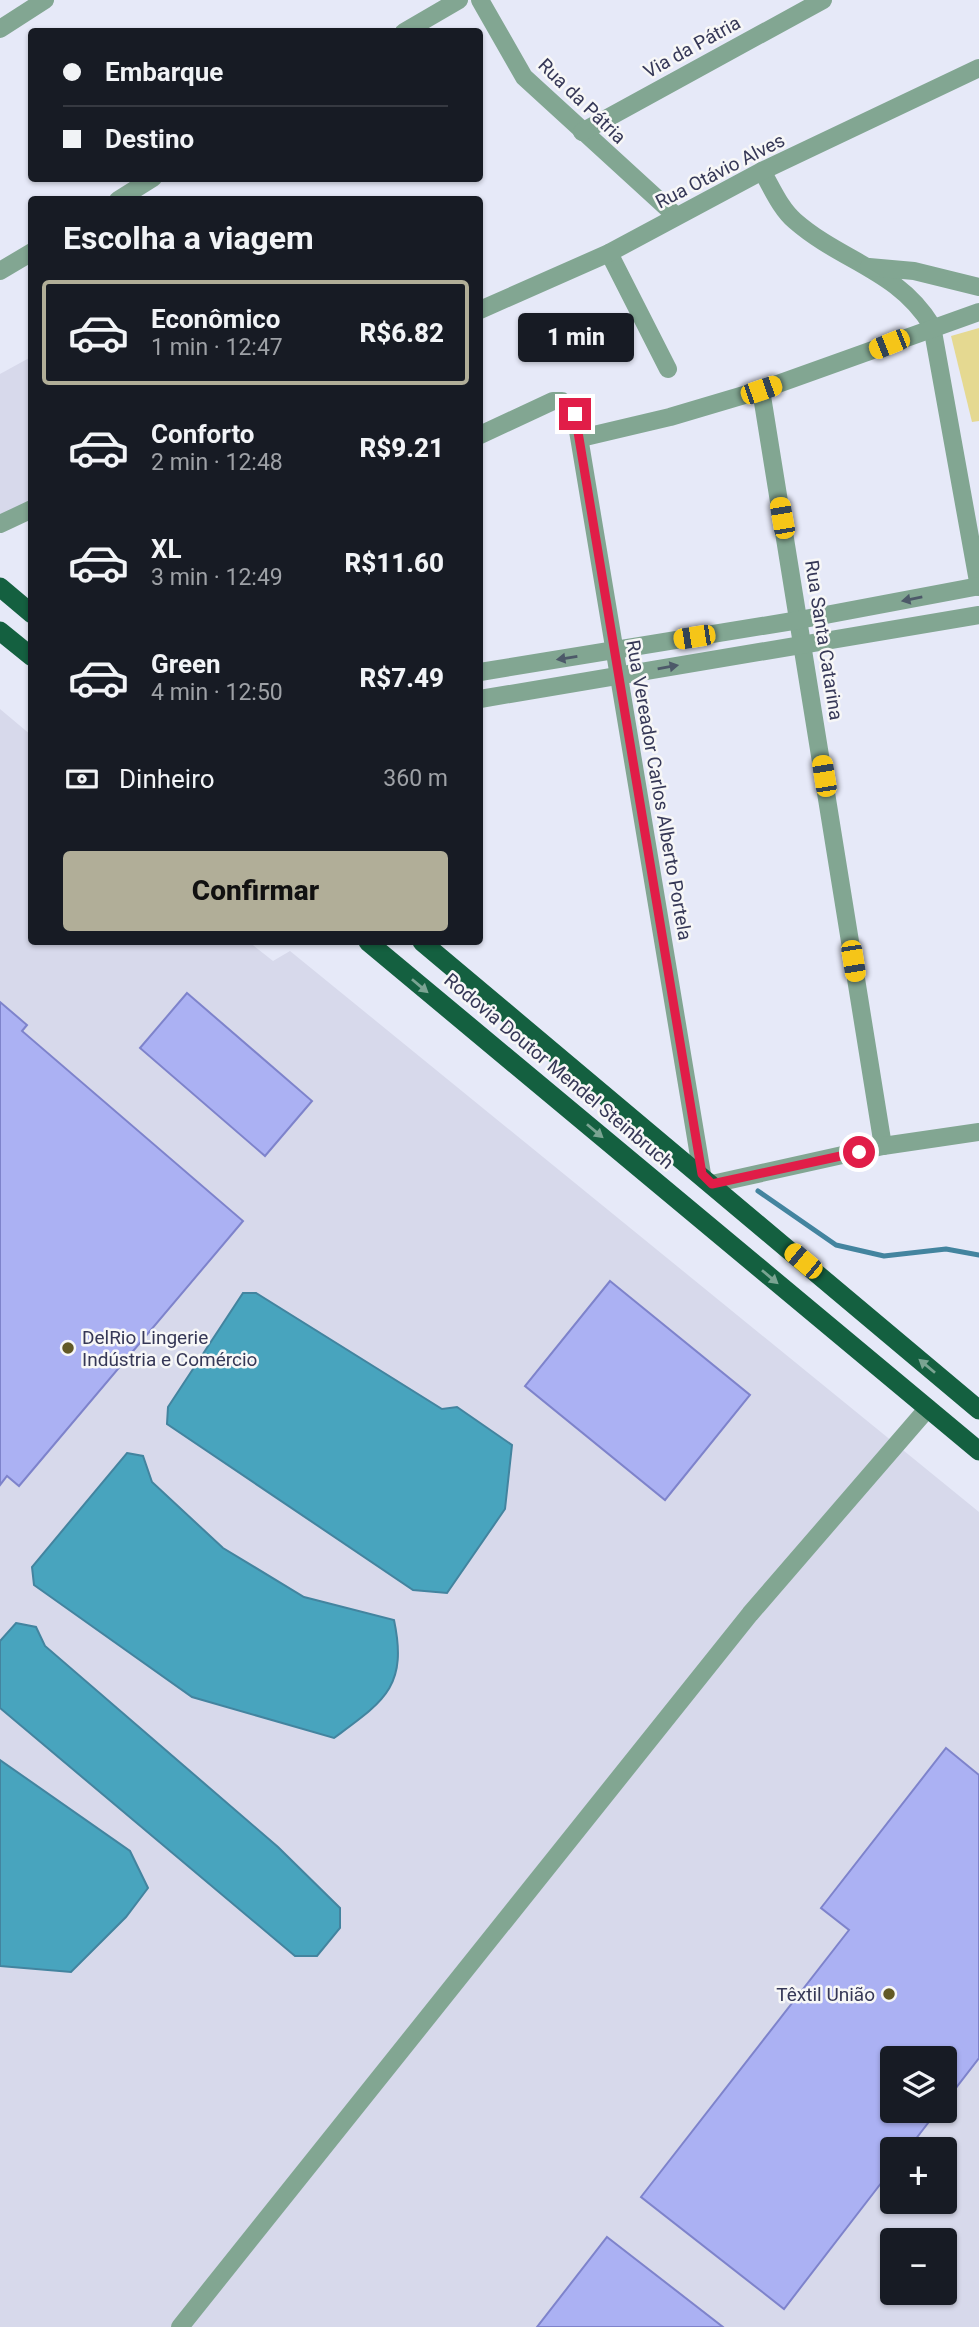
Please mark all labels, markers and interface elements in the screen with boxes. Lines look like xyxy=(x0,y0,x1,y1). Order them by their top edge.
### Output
street label: Via da Pátria xyxy=(639,11,745,83)
street label: Rua da Pátria xyxy=(533,54,631,148)
text: Embarque xyxy=(105,57,223,87)
text: Destino xyxy=(105,124,194,154)
street label: Rua Otávio Alves xyxy=(651,129,789,213)
text: Escolha a viagem xyxy=(63,219,314,257)
icon: car xyxy=(67,301,130,364)
text: Econômico xyxy=(151,304,280,334)
callout: 1 min xyxy=(517,312,633,362)
text: R$6.82 xyxy=(360,318,444,348)
text: 1 min xyxy=(547,324,605,351)
car xyxy=(866,326,913,362)
text: 1 min · 12:47 xyxy=(151,334,283,361)
car xyxy=(738,373,785,407)
route end xyxy=(559,398,591,430)
icon: car xyxy=(67,416,130,479)
text: Conforto xyxy=(151,419,255,449)
text: R$9.21 xyxy=(360,433,444,463)
text: 2 min · 12:48 xyxy=(151,449,283,476)
car xyxy=(769,495,796,541)
icon: car xyxy=(67,531,130,594)
text: XL xyxy=(151,534,182,564)
text: R$11.60 xyxy=(345,548,444,578)
street label: Rua Santa Catarina xyxy=(800,558,848,722)
text: 3 min · 12:49 xyxy=(151,564,283,591)
one-way arrow xyxy=(901,594,923,605)
car xyxy=(672,623,717,651)
street label: Rua Vereador Carlos Alberto Portela xyxy=(621,638,697,942)
icon: car xyxy=(67,646,130,709)
text: Green xyxy=(151,649,221,679)
one-way arrow xyxy=(556,653,578,664)
one-way arrow xyxy=(657,661,679,672)
text: R$7.49 xyxy=(360,663,444,693)
text: 4 min · 12:50 xyxy=(151,679,283,706)
car xyxy=(811,754,838,798)
icon: cash xyxy=(63,760,101,798)
text: Dinheiro xyxy=(119,764,215,794)
text: 360 m xyxy=(383,765,448,792)
button: Confirmar xyxy=(63,851,448,931)
car xyxy=(840,939,867,983)
street label: Rodovia Doutor Mendel Steinbruch xyxy=(440,968,678,1174)
one-way arrow xyxy=(411,978,429,993)
one-way arrow xyxy=(586,1123,604,1139)
route start xyxy=(843,1136,875,1168)
car xyxy=(781,1239,826,1283)
one-way arrow xyxy=(760,1269,778,1284)
place label: DelRio Lingerie Indústria e Comércio xyxy=(82,1326,257,1371)
marker: DelRio Lingerie Indústria e Comércio xyxy=(60,1340,76,1356)
one-way arrow xyxy=(918,1358,936,1374)
place label: Têxtil União xyxy=(776,1983,875,2006)
marker: Têxtil União xyxy=(881,1986,897,2002)
map controls xyxy=(880,2046,957,2305)
button: layers xyxy=(880,2046,957,2123)
button: + xyxy=(880,2137,957,2214)
button: − xyxy=(880,2228,957,2305)

